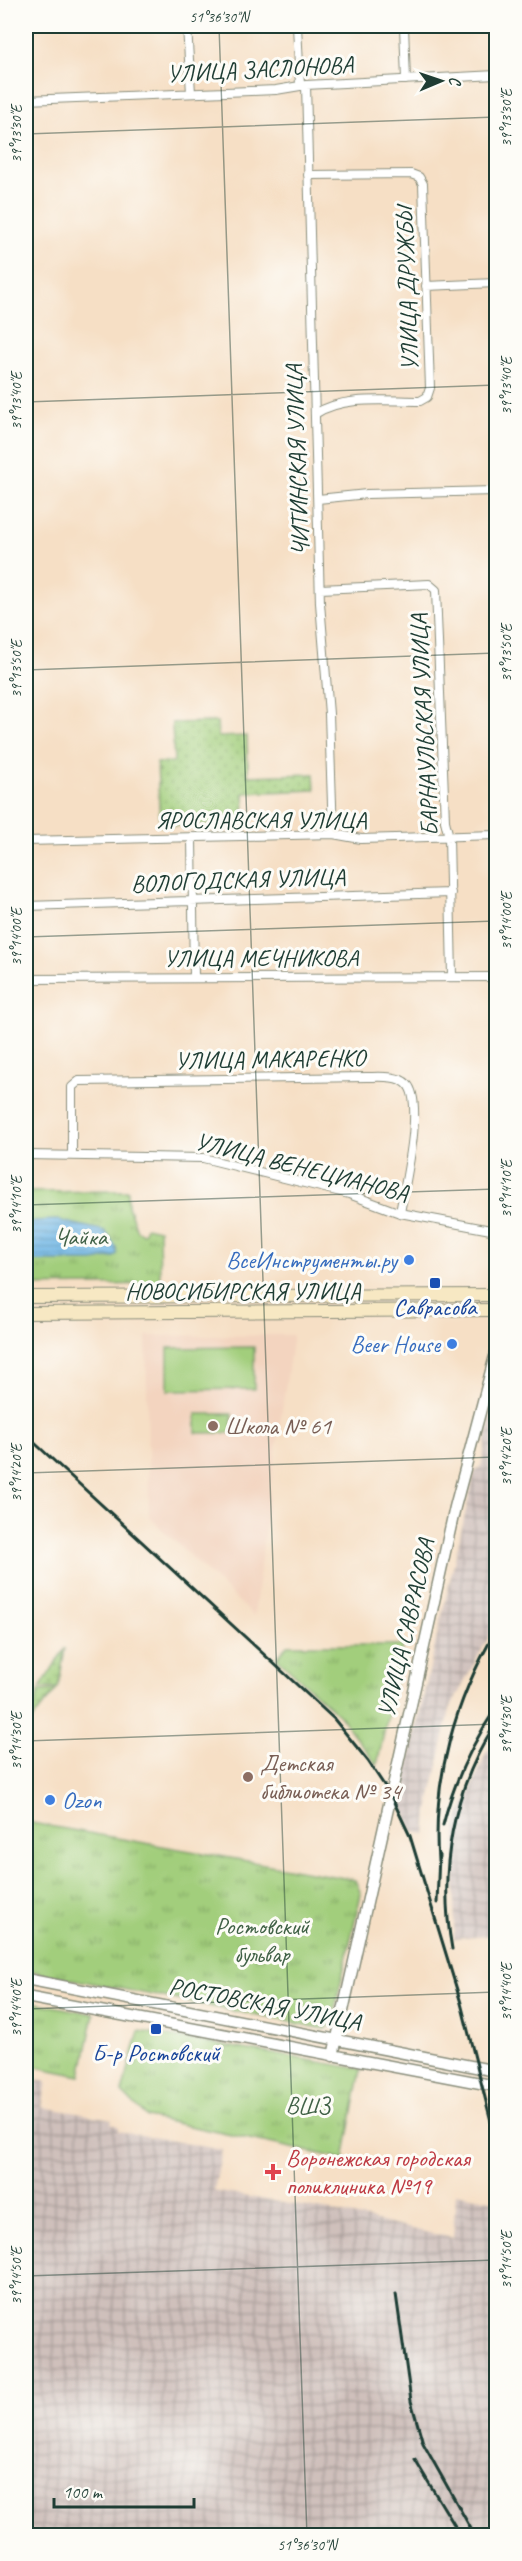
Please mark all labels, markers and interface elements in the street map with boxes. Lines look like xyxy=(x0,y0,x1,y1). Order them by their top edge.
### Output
text: 51°36'30"N xyxy=(189,8,252,27)
street label: УЛИЦА ЗАСЛОНОВА xyxy=(166,49,355,89)
north arrow xyxy=(411,51,471,111)
text: С xyxy=(445,76,465,87)
text: 39°13'30"E xyxy=(497,87,516,147)
text: 39°13'30"E xyxy=(7,103,26,163)
street label: УЛИЦА ДРУЖБЫ xyxy=(389,202,425,372)
text: 39°13'40"E xyxy=(497,355,516,415)
street label: ЧИТИНСКАЯ УЛИЦА xyxy=(279,363,315,556)
text: 39°13'40"E xyxy=(7,370,26,430)
street label: БАРНАУЛЬСКАЯ УЛИЦА xyxy=(403,612,445,837)
text: 39°13'50"E xyxy=(497,622,516,682)
text: 39°13'50"E xyxy=(7,638,26,698)
street label: ЯРОСЛАВСКАЯ УЛИЦА xyxy=(155,805,367,835)
street label: ВОЛОГОДСКАЯ УЛИЦА xyxy=(130,861,346,899)
text: 39°14'00"E xyxy=(497,890,516,950)
text: 39°14'00"E xyxy=(7,906,26,966)
street label: УЛИЦА МЕЧНИКОВА xyxy=(164,943,359,973)
street label: УЛИЦА МАКАРЕНКО xyxy=(175,1042,368,1076)
street label: УЛИЦА ВЕНЕЦИАНОВА xyxy=(192,1126,413,1208)
text: 39°14'10"E xyxy=(497,1158,516,1218)
text: 39°14'10"E xyxy=(7,1174,26,1234)
park label: Чайка xyxy=(55,1222,109,1252)
place label: ВсеИнструменты.ру xyxy=(226,1245,399,1275)
marker: ВсеИнструменты.ру xyxy=(402,1253,416,1267)
street label: НОВОСИБИРСКАЯ УЛИЦА xyxy=(125,1276,362,1306)
marker: Саврасова xyxy=(428,1276,442,1290)
place label: Саврасова xyxy=(393,1292,478,1322)
place label: Beer House xyxy=(351,1329,442,1359)
marker: Beer House xyxy=(445,1337,459,1351)
place label: Школа № 61 xyxy=(225,1411,332,1441)
marker: Школа № 61 xyxy=(206,1419,220,1433)
text: 39°14'20"E xyxy=(497,1426,516,1486)
text: 39°14'20"E xyxy=(7,1442,26,1502)
street label: УЛИЦА САВРАСОВА xyxy=(371,1535,441,1720)
text: 39°14'30"E xyxy=(497,1694,516,1754)
text: 39°14'30"E xyxy=(7,1710,26,1770)
place label: Детская библиотека № 34 xyxy=(260,1748,403,1806)
marker: Детская библиотека № 34 xyxy=(241,1770,255,1784)
place label: Ozon xyxy=(62,1785,102,1815)
marker: Ozon xyxy=(43,1793,57,1807)
park label: Ростовский бульвар xyxy=(215,1911,311,1969)
text: 39°14'40"E xyxy=(497,1961,516,2021)
street label: РОСТОВСКАЯ УЛИЦА xyxy=(167,1971,364,2037)
text: 39°14'40"E xyxy=(7,1977,26,2037)
marker: Б-р Ростовский xyxy=(149,2022,163,2036)
place label: Б-р Ростовский xyxy=(92,2038,222,2068)
park label: ВШЗ xyxy=(286,2090,331,2120)
place label: Воронежская городская поликлиника №19 xyxy=(286,2143,471,2201)
marker: Воронежская городская поликлиника №19 xyxy=(264,2163,282,2181)
text: 39°14'50"E xyxy=(497,2229,516,2289)
text: 39°14'50"E xyxy=(7,2245,26,2305)
scale bar xyxy=(54,2471,194,2509)
text: 100 m xyxy=(63,2481,104,2503)
text: 51°36'30"N xyxy=(277,2536,340,2555)

